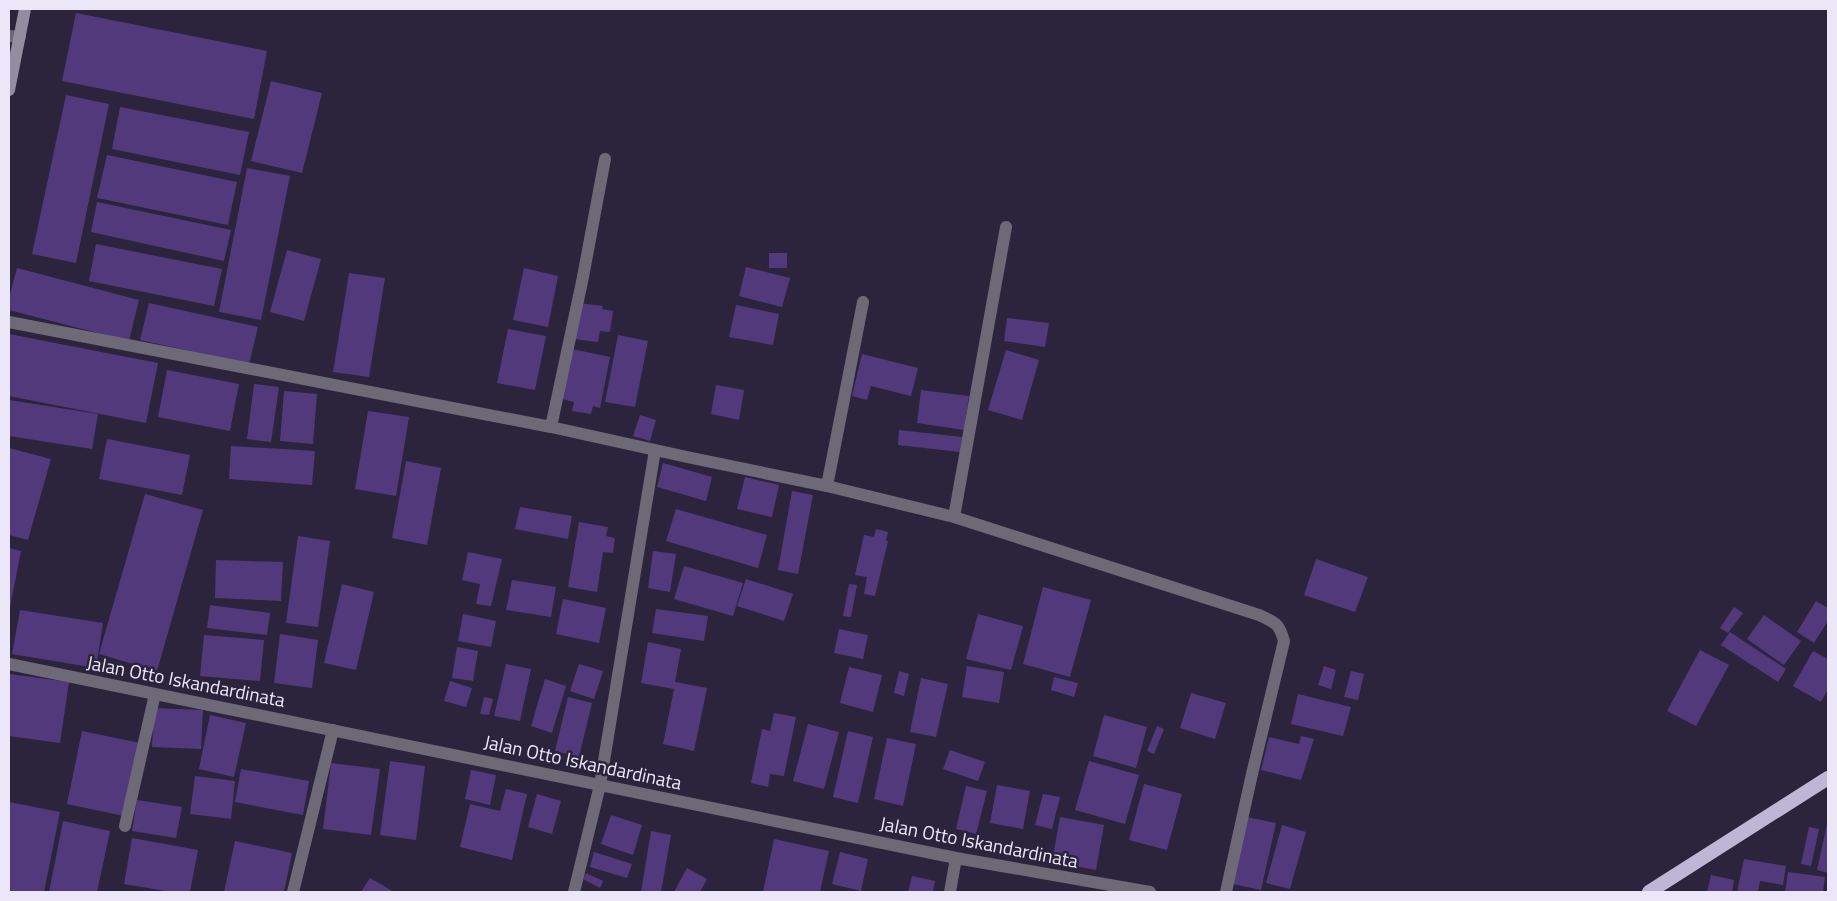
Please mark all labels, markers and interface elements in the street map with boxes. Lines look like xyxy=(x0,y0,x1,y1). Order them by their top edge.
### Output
street label: Jalan Otto Iskandardinata xyxy=(84,647,288,714)
street label: Jalan Otto Iskandardinata xyxy=(481,726,685,797)
street label: Jalan Otto Iskandardinata xyxy=(877,808,1081,875)

